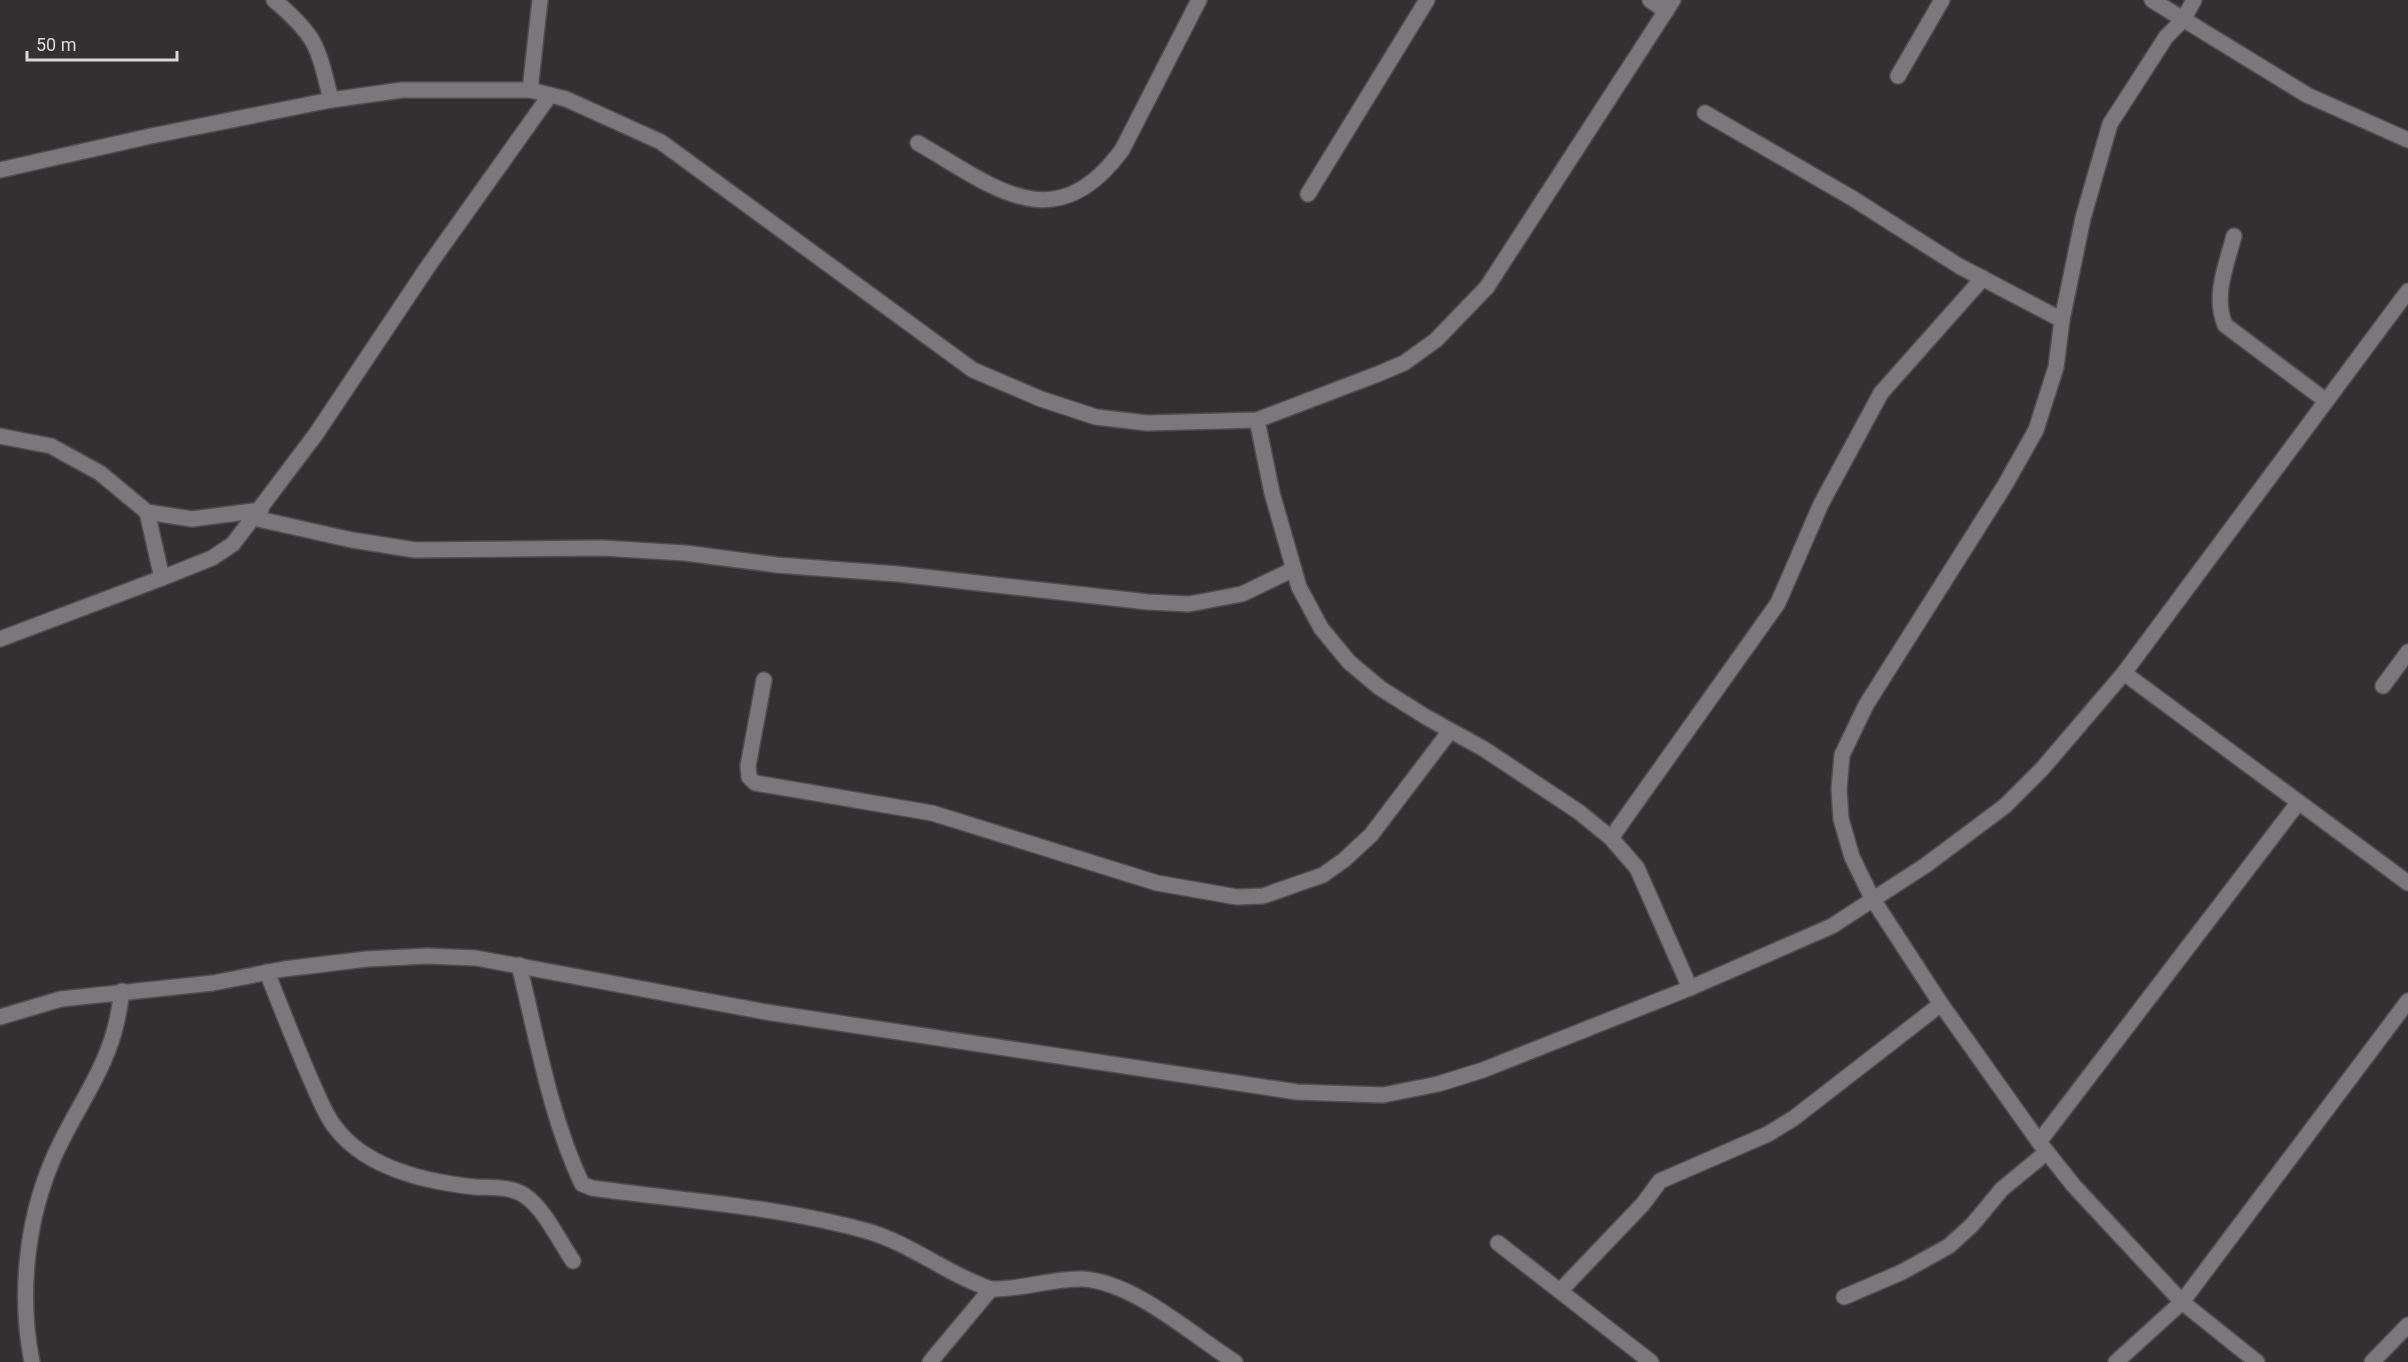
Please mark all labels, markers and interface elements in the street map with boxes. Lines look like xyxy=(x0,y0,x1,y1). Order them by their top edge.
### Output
scale bar xyxy=(27,24,177,62)
text: 50 m xyxy=(36,34,76,55)

